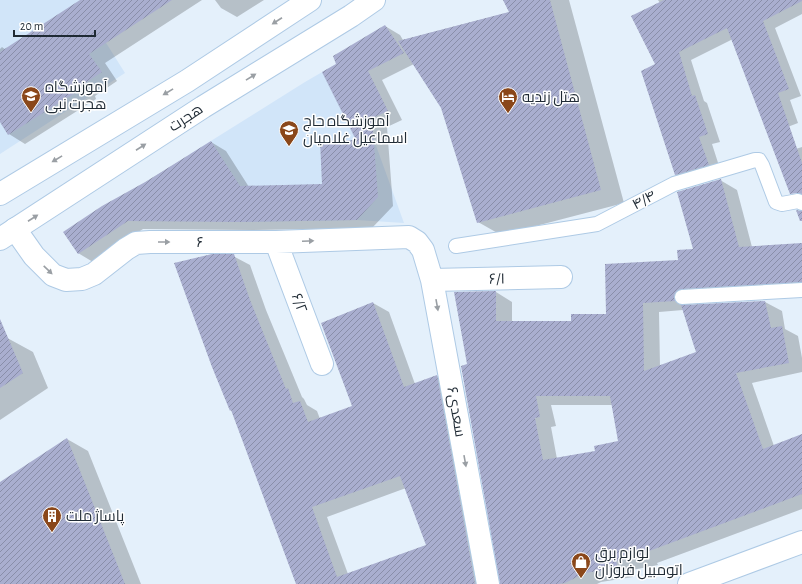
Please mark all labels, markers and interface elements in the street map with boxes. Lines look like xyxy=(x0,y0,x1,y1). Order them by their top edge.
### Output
scale bar xyxy=(14,12,95,38)
one-way arrow xyxy=(272,18,283,25)
text: 20 m xyxy=(20,20,43,32)
one-way arrow xyxy=(245,74,257,81)
place label: آموزشگاه هجرت نبی xyxy=(45,79,108,114)
school or university icon: آموزشگاه هجرت نبی xyxy=(20,85,42,113)
hotel icon: هتل زندیه xyxy=(497,86,519,114)
one-way arrow xyxy=(162,89,174,96)
place label: هتل زندیه xyxy=(522,90,580,107)
street label: هجرت xyxy=(166,102,206,135)
place label: آموزشگاه حاج اسماعیل غلامیان xyxy=(303,113,408,148)
school or university icon: آموزشگاه حاج اسماعیل غلامیان xyxy=(278,119,300,147)
one-way arrow xyxy=(136,143,147,151)
one-way arrow xyxy=(51,156,63,163)
street label: ۴/۴ xyxy=(630,188,658,212)
one-way arrow xyxy=(27,214,38,222)
street label: ۶ xyxy=(196,235,204,250)
one-way arrow xyxy=(302,237,314,244)
one-way arrow xyxy=(158,239,171,245)
one-way arrow xyxy=(43,265,53,275)
street label: ۶/۱ xyxy=(489,271,505,287)
street label: ۶/۲ xyxy=(289,291,309,315)
one-way arrow xyxy=(434,299,440,311)
street label: سعدی۶ xyxy=(442,386,468,439)
one-way arrow xyxy=(462,454,468,467)
building icon: پاساژ ملت xyxy=(41,505,63,533)
place label: پاساژ ملت xyxy=(66,508,124,526)
place label: لوازم برق اتومبیل فروزان xyxy=(595,546,683,580)
shop icon: لوازم برق اتومبیل فروزان xyxy=(570,551,592,579)

